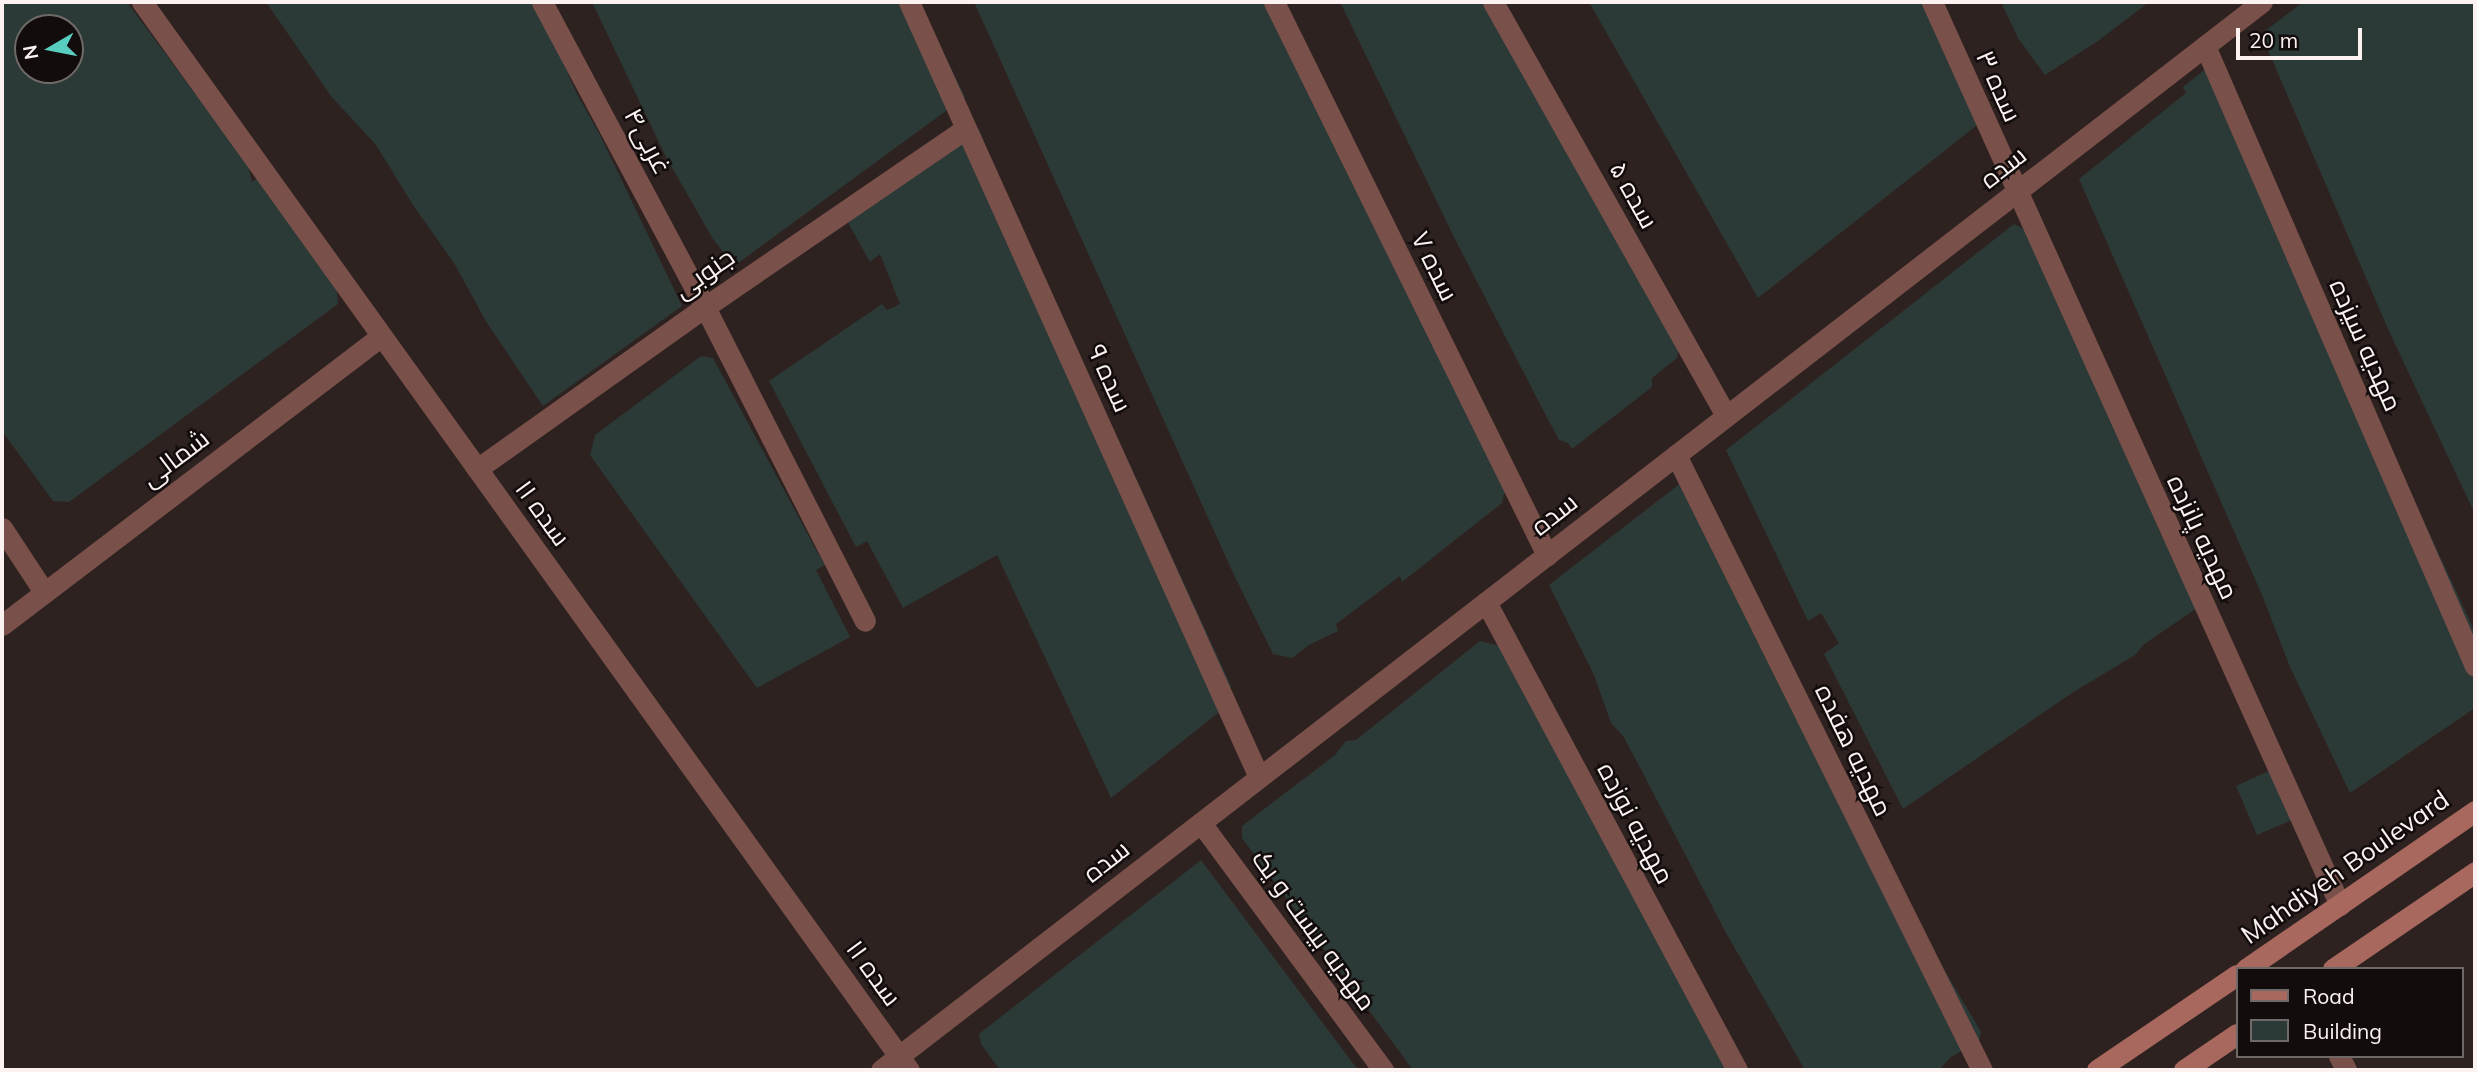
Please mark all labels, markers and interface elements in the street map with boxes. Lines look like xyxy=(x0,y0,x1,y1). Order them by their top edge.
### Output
north arrow xyxy=(14,14,84,84)
scale bar xyxy=(2239,14,2365,58)
text: 20 m xyxy=(2249,27,2298,53)
text: N xyxy=(17,43,43,61)
street label: سده ۳ xyxy=(1970,45,2028,127)
street label: غربی۴ xyxy=(618,103,678,179)
street label: سده xyxy=(1973,139,2033,195)
street label: سده ۵ xyxy=(1603,156,1665,234)
street label: سده ۷ xyxy=(1405,226,1465,306)
street label: جنوبی xyxy=(668,241,740,305)
street label: مهدیه سیزده xyxy=(2323,274,2409,416)
street label: سده ۹ xyxy=(1081,339,1139,417)
street label: شمالی xyxy=(135,422,215,494)
street label: مهدیه پانزده xyxy=(2161,470,2245,604)
street label: سده ۱۱ xyxy=(509,474,577,552)
street label: سده xyxy=(1524,486,1584,542)
street label: مهدیه هفده xyxy=(1809,679,1899,821)
street label: مهدیه نوزده xyxy=(1591,757,1681,889)
street label: Mahdiyeh Boulevard xyxy=(2235,784,2455,950)
street label: سده xyxy=(1076,833,1136,889)
street label: مهدیه بیست و یک xyxy=(1245,844,1383,1016)
street label: سده ۱۱ xyxy=(840,934,908,1012)
legend xyxy=(2236,967,2463,1058)
text: Road xyxy=(2303,983,2354,1009)
text: Building xyxy=(2303,1018,2382,1044)

